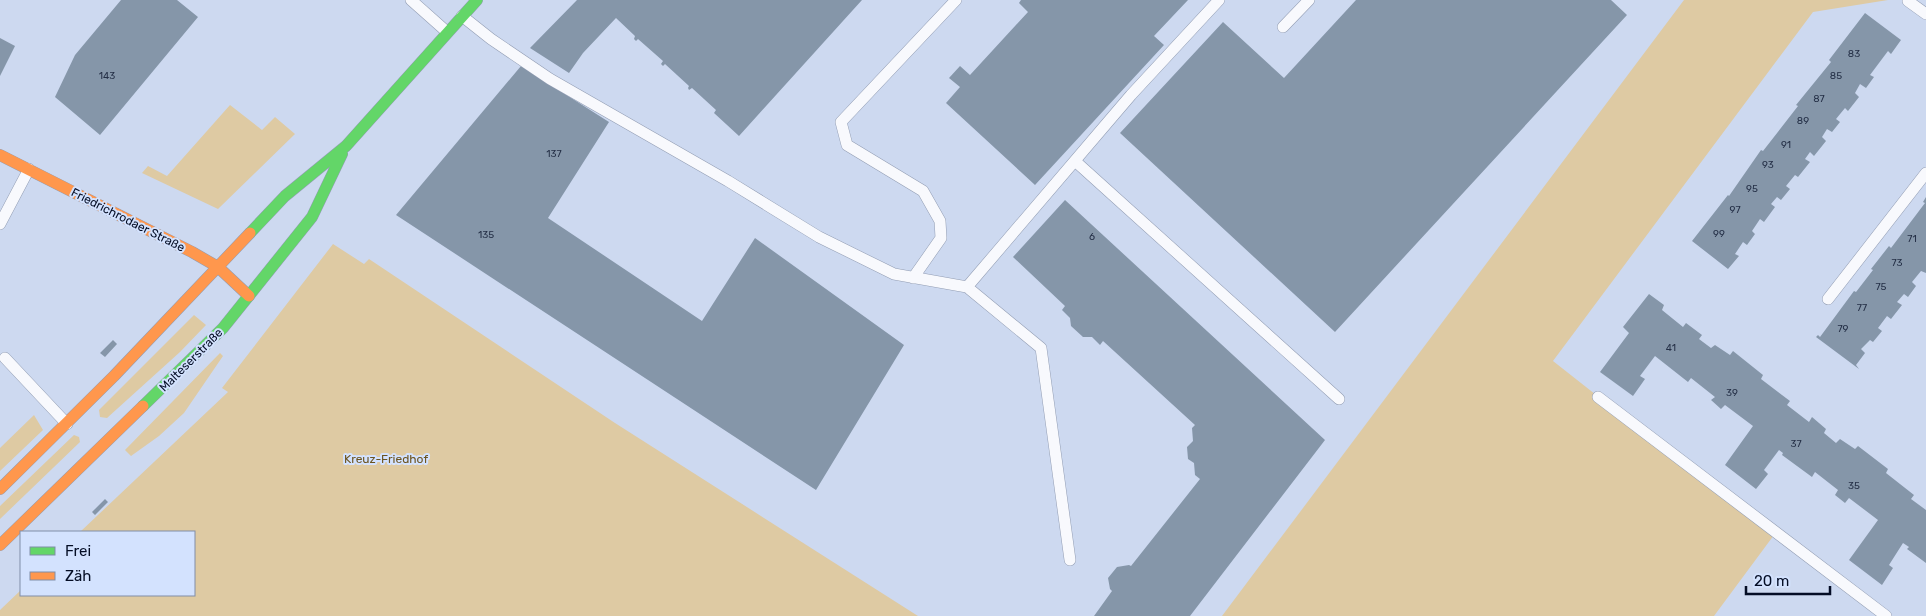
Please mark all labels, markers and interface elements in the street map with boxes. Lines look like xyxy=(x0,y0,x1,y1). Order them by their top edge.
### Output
house number: 83 xyxy=(1848,48,1860,60)
house number: 143 xyxy=(99,70,115,82)
house number: 85 xyxy=(1830,70,1842,82)
house number: 87 xyxy=(1813,93,1825,105)
house number: 89 xyxy=(1797,115,1809,127)
house number: 91 xyxy=(1781,139,1791,151)
house number: 137 xyxy=(546,148,562,160)
house number: 93 xyxy=(1762,159,1774,171)
house number: 95 xyxy=(1746,183,1758,195)
street label: Friedrichrodaer Straße xyxy=(69,185,187,255)
house number: 97 xyxy=(1729,204,1741,216)
house number: 99 xyxy=(1713,228,1725,240)
house number: 135 xyxy=(478,229,494,241)
house number: 6 xyxy=(1089,231,1095,243)
house number: 71 xyxy=(1907,233,1917,245)
house number: 73 xyxy=(1891,257,1903,269)
house number: 75 xyxy=(1875,281,1887,293)
house number: 77 xyxy=(1857,302,1867,314)
house number: 79 xyxy=(1837,323,1849,335)
street label: Malteserstraße xyxy=(157,325,226,394)
house number: 41 xyxy=(1666,342,1676,354)
house number: 39 xyxy=(1726,387,1738,399)
house number: 37 xyxy=(1790,438,1802,450)
park label: Kreuz-Friedhof xyxy=(344,452,428,466)
house number: 35 xyxy=(1848,480,1860,492)
legend xyxy=(20,531,195,596)
text: Frei xyxy=(65,542,91,560)
scale bar xyxy=(1746,564,1830,596)
text: Zäh xyxy=(65,567,91,585)
text: 20 m xyxy=(1754,572,1789,590)

